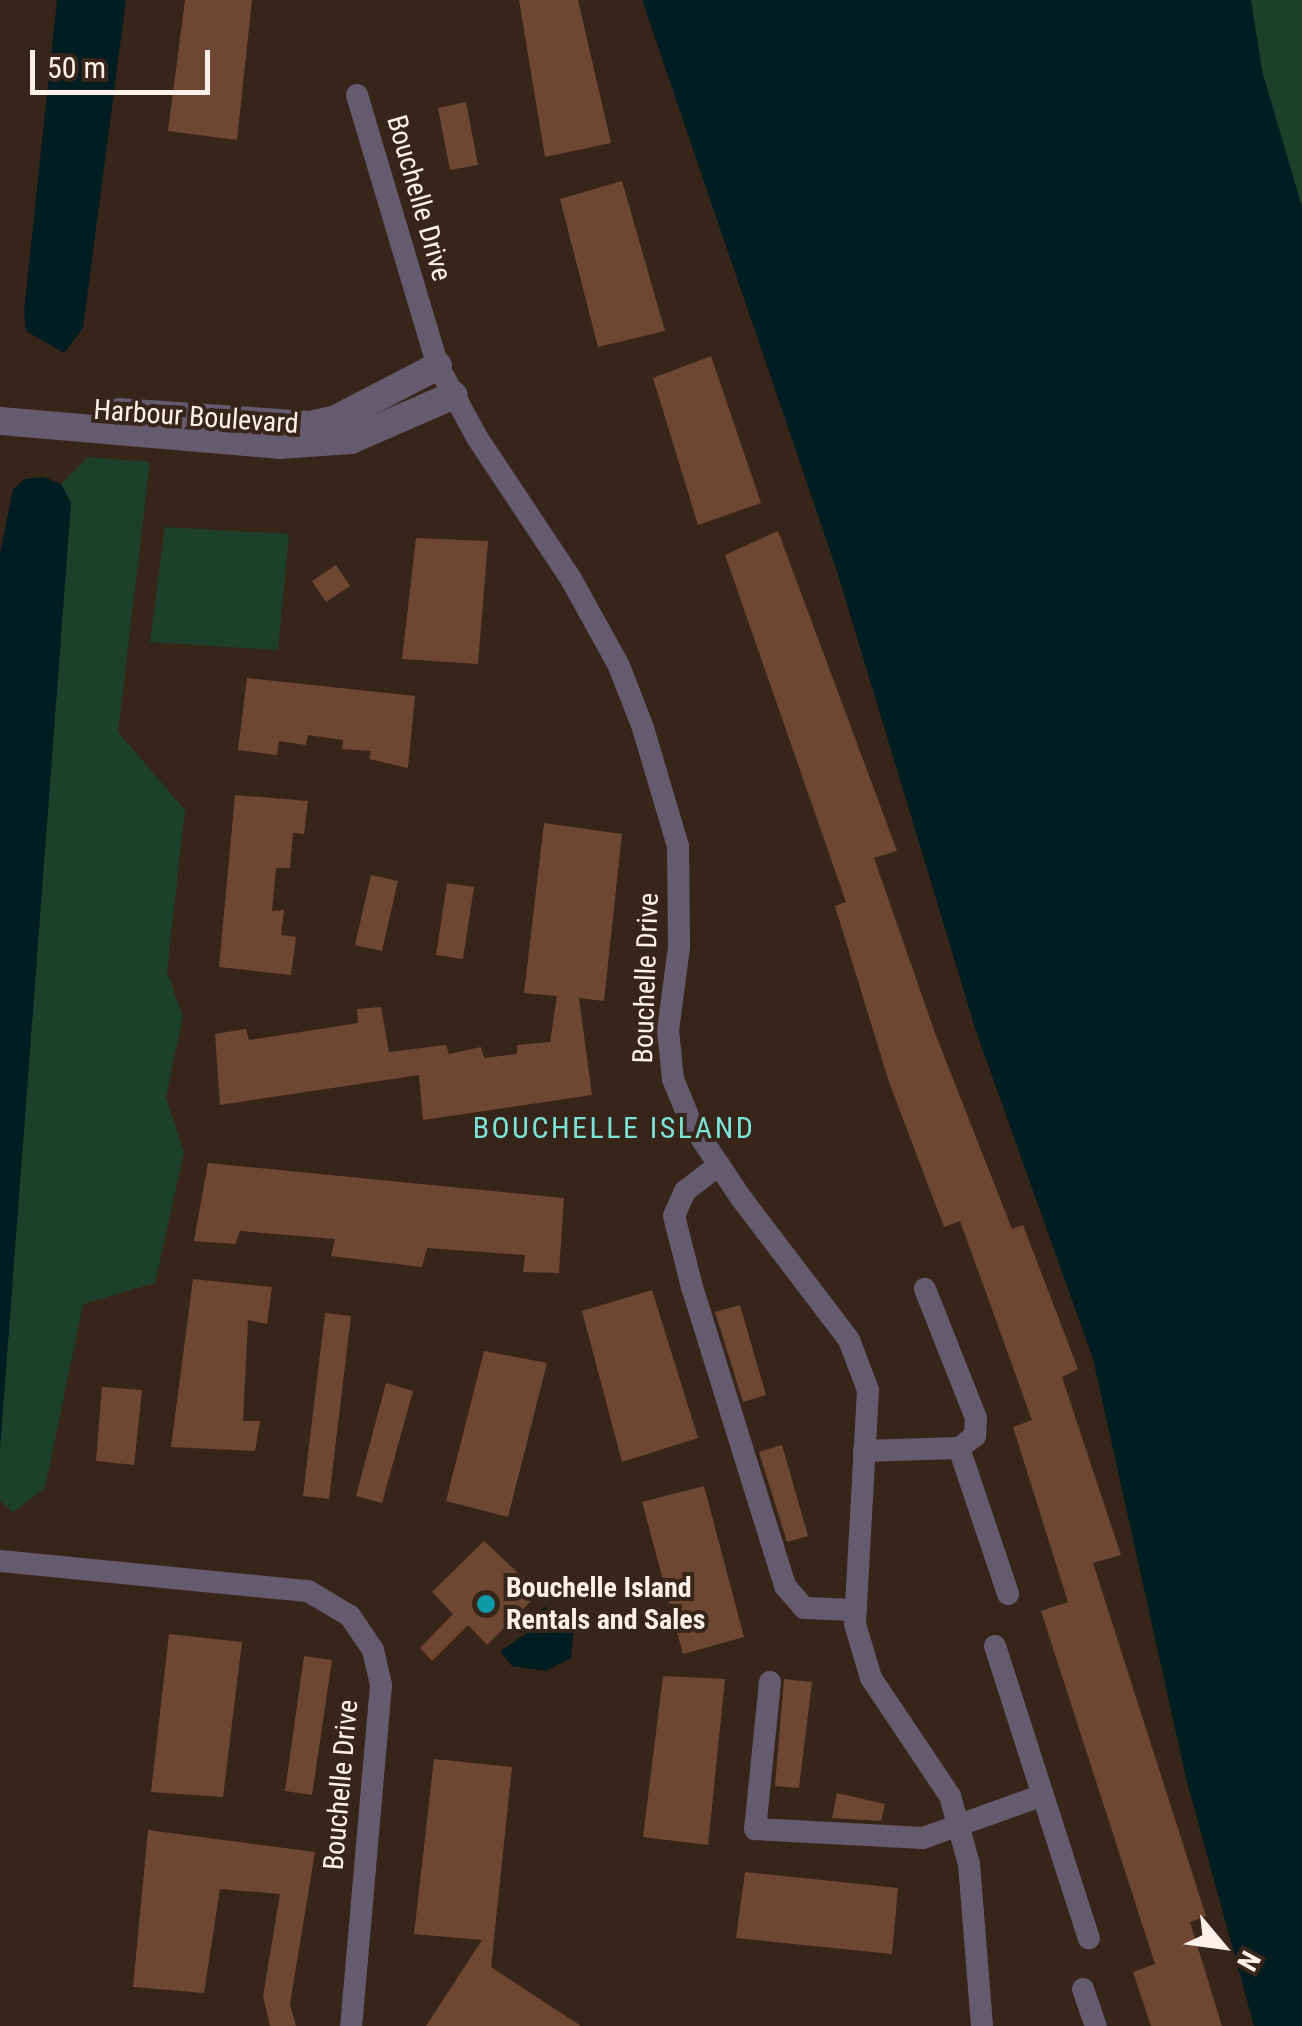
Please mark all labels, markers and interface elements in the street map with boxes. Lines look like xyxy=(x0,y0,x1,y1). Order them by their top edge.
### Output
scale bar xyxy=(35,30,215,92)
text: 50 m xyxy=(47,50,106,85)
street label: Bouchelle Drive xyxy=(379,111,459,285)
street label: Harbour Boulevard xyxy=(92,393,300,441)
street label: Bouchelle Drive xyxy=(626,892,666,1064)
district label: BOUCHELLE ISLAND xyxy=(473,1110,755,1146)
place label: Bouchelle Island Rentals and Sales xyxy=(506,1571,705,1637)
marker: Bouchelle Island Rentals and Sales xyxy=(475,1593,497,1615)
street label: Bouchelle Drive xyxy=(317,1699,365,1871)
north arrow xyxy=(1172,1896,1272,1996)
text: N xyxy=(1230,1945,1267,1976)

